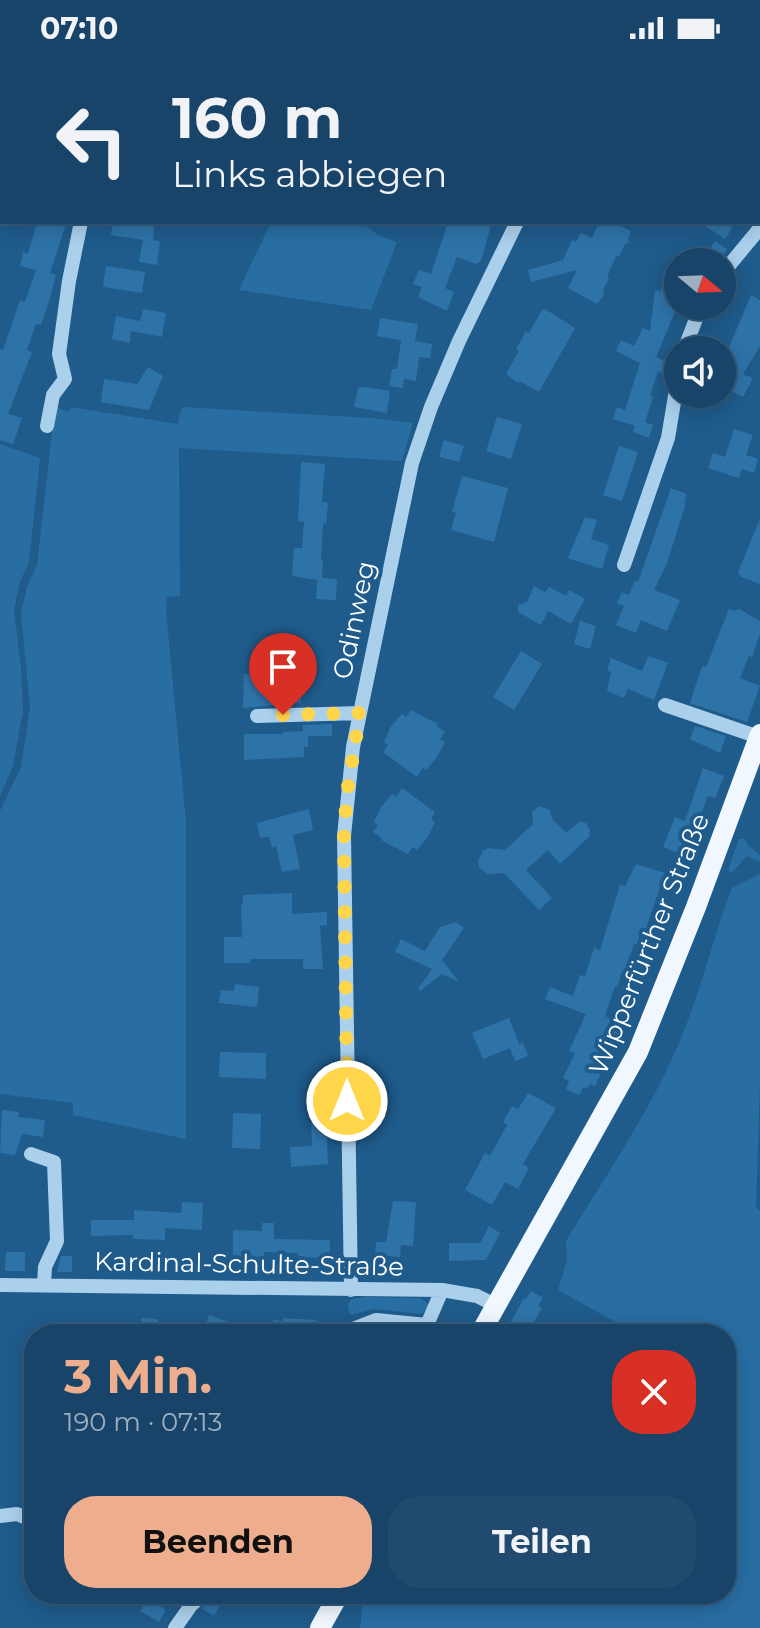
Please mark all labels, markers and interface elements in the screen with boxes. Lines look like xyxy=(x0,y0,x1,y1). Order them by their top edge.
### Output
text: 07:10 xyxy=(40,10,118,47)
text: 160 m xyxy=(172,84,342,152)
icon: left xyxy=(40,88,144,192)
text: Links abbiegen xyxy=(172,152,447,196)
north arrow xyxy=(664,248,736,320)
map controls xyxy=(664,248,736,408)
button: sound xyxy=(664,336,736,408)
street label: Odinweg xyxy=(326,558,382,682)
pin xyxy=(249,633,317,715)
icon: arrive xyxy=(261,645,305,689)
street label: Wipperfürther Straße xyxy=(582,809,716,1079)
position arrow xyxy=(305,1059,389,1143)
street label: Kardinal-Schulte-Straße xyxy=(94,1245,404,1283)
text: 3 Min. xyxy=(64,1347,212,1405)
button: close xyxy=(612,1350,696,1434)
text: 190 m · 07:13 xyxy=(64,1406,222,1438)
button: Beenden xyxy=(64,1496,372,1588)
button: Teilen xyxy=(388,1496,696,1588)

